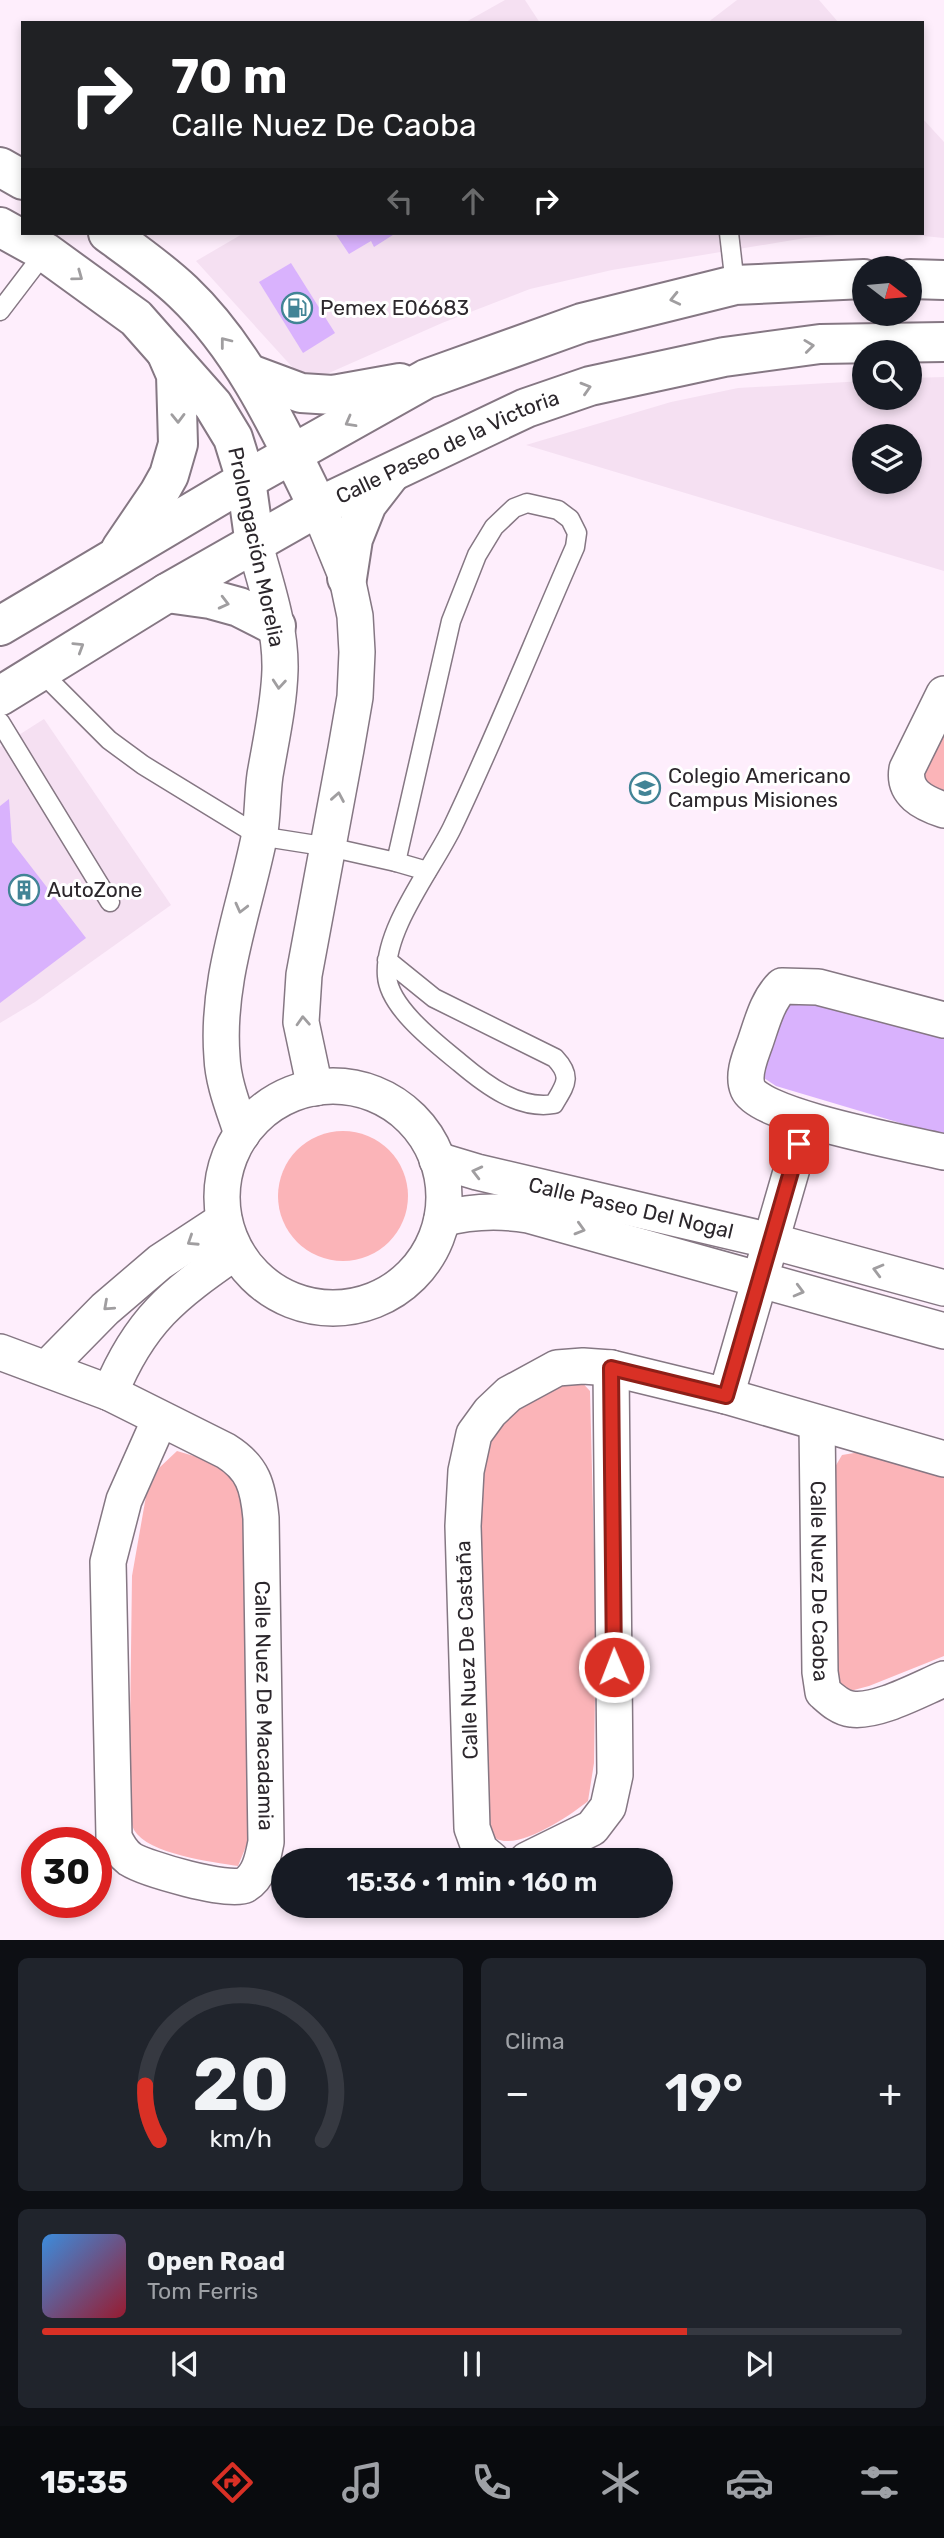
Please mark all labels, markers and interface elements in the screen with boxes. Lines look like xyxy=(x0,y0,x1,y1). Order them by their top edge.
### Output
text: 70 m xyxy=(171,47,288,105)
icon: right xyxy=(56,49,147,140)
text: Calle Nuez De Caoba xyxy=(171,106,477,144)
icon: left xyxy=(381,182,419,220)
icon: ahead xyxy=(454,182,492,220)
icon: right xyxy=(527,182,565,220)
north arrow xyxy=(852,256,922,326)
map controls xyxy=(852,256,922,494)
one-way arrow xyxy=(70,268,83,280)
one-way arrow xyxy=(670,290,682,305)
fuel station icon: Pemex E06683 xyxy=(280,291,314,325)
place label: Pemex E06683 xyxy=(320,295,469,320)
one-way arrow xyxy=(220,337,233,350)
one-way arrow xyxy=(803,338,815,353)
button: search xyxy=(852,340,922,410)
one-way arrow xyxy=(579,382,591,396)
street label: Calle Paseo de la Victoria xyxy=(332,385,562,509)
one-way arrow xyxy=(170,413,185,424)
one-way arrow xyxy=(344,414,357,427)
button: layers xyxy=(852,424,922,494)
street label: Prolongación Morelia xyxy=(223,445,290,649)
one-way arrow xyxy=(218,594,230,609)
one-way arrow xyxy=(71,643,84,656)
one-way arrow xyxy=(272,678,287,689)
place label: Colegio Americano Campus Misiones xyxy=(668,763,851,812)
school or university icon: Colegio Americano Campus Misiones xyxy=(628,771,662,805)
one-way arrow xyxy=(330,791,345,803)
building icon: AutoZone xyxy=(7,873,41,907)
place label: AutoZone xyxy=(47,877,142,902)
one-way arrow xyxy=(235,901,249,913)
one-way arrow xyxy=(295,1015,310,1026)
pin xyxy=(769,1114,829,1174)
icon: arrive xyxy=(780,1125,818,1163)
one-way arrow xyxy=(471,1166,483,1180)
street label: Calle Paseo Del Nogal xyxy=(526,1172,736,1244)
one-way arrow xyxy=(574,1220,586,1235)
one-way arrow xyxy=(187,1232,200,1245)
one-way arrow xyxy=(872,1264,884,1278)
one-way arrow xyxy=(792,1283,804,1298)
one-way arrow xyxy=(103,1298,116,1310)
street label: Calle Nuez De Caoba xyxy=(806,1480,834,1683)
street label: Calle Nuez De Castaña xyxy=(450,1540,483,1760)
street label: Calle Nuez De Macadamia xyxy=(250,1581,279,1831)
position arrow xyxy=(577,1630,651,1704)
speed limit sign: 30 xyxy=(21,1827,112,1918)
text: 15:36 · 1 min · 160 m xyxy=(347,1867,597,1898)
text: Clima xyxy=(505,2027,565,2055)
text: 20 xyxy=(192,2043,289,2129)
text: 19° xyxy=(665,2062,743,2124)
text: − xyxy=(505,2070,530,2116)
text: + xyxy=(878,2070,902,2116)
text: km/h xyxy=(209,2124,272,2153)
text: Open Road xyxy=(147,2246,285,2277)
text: Tom Ferris xyxy=(147,2277,258,2305)
icon: previous xyxy=(166,2345,204,2383)
icon: pause xyxy=(453,2345,491,2383)
icon: next xyxy=(740,2345,778,2383)
icon: directions xyxy=(208,2458,257,2507)
icon: music xyxy=(338,2458,387,2507)
icon: phone xyxy=(467,2458,516,2507)
icon: climate xyxy=(596,2458,645,2507)
icon: car xyxy=(725,2458,774,2507)
icon: filters xyxy=(855,2458,904,2507)
text: 15:35 xyxy=(40,2463,128,2501)

